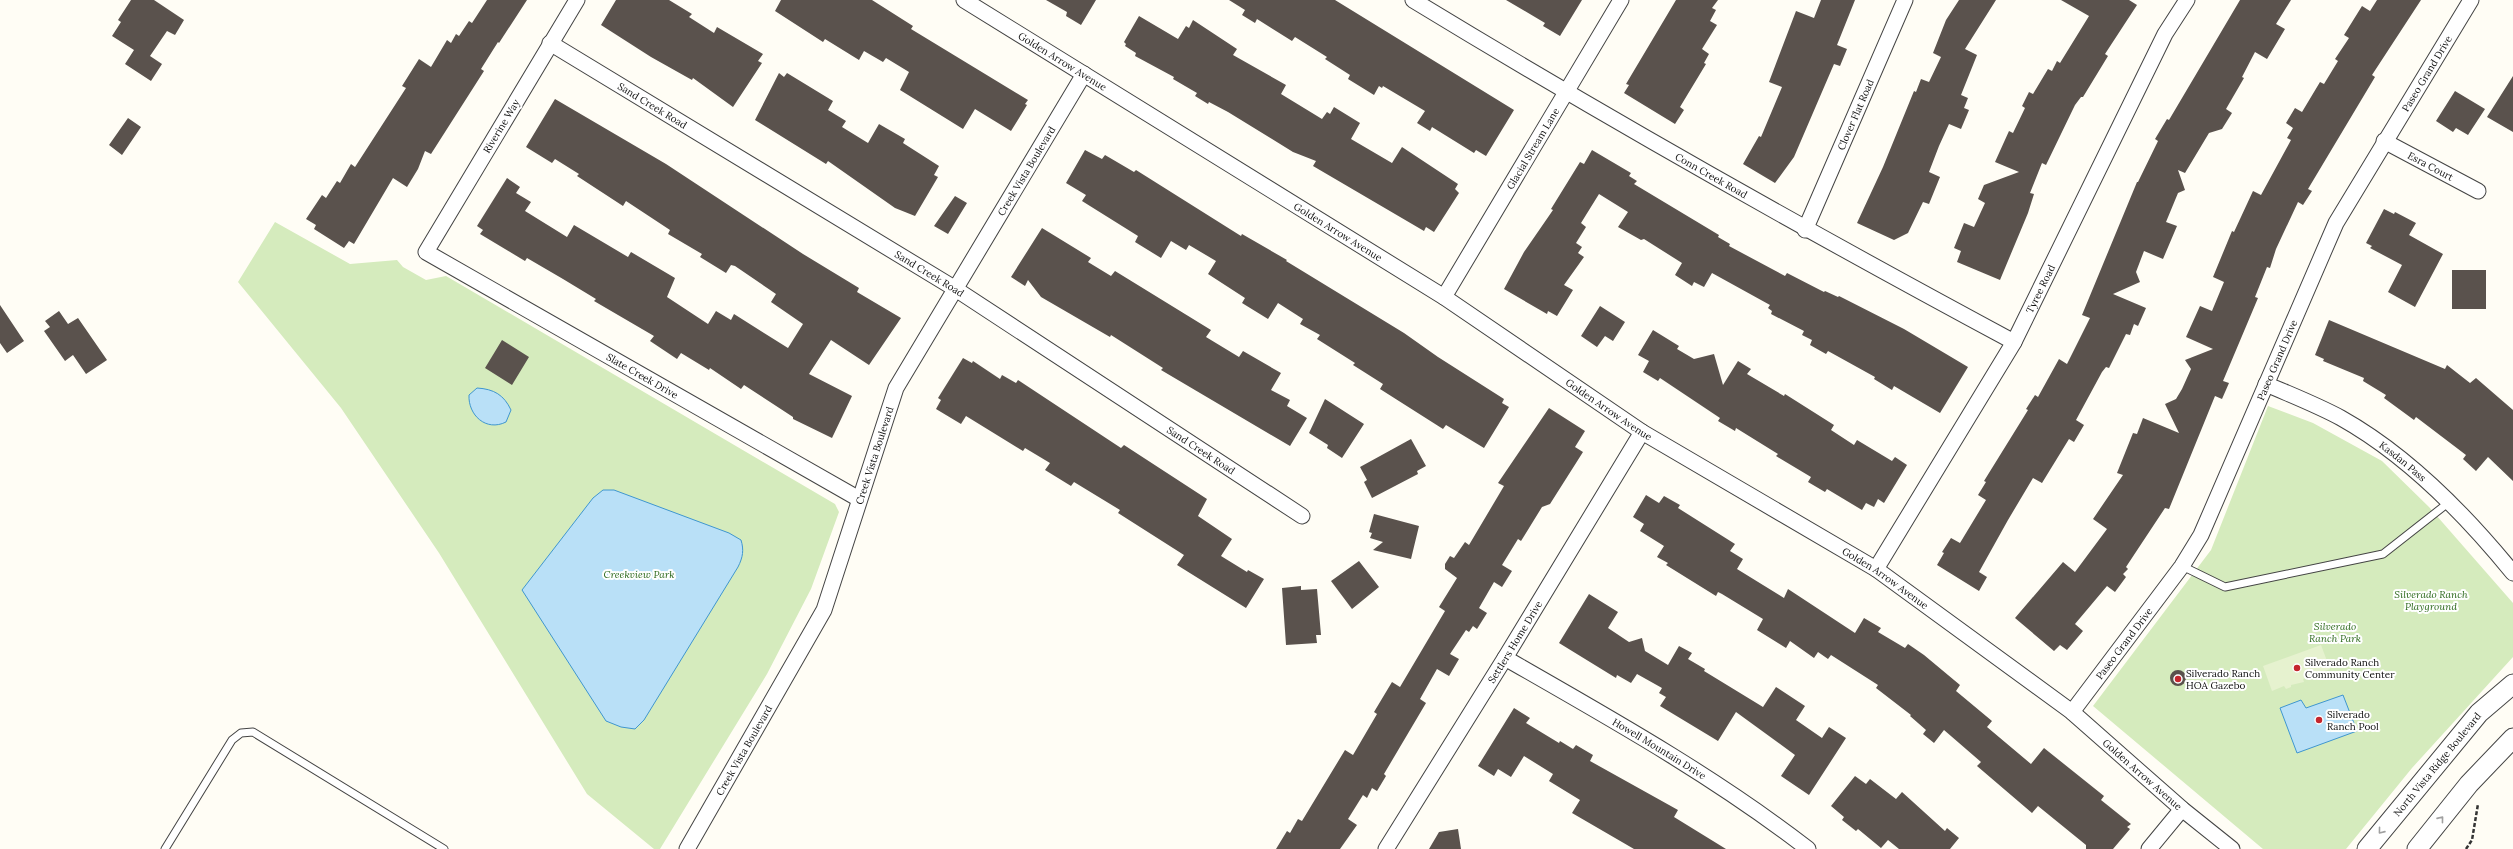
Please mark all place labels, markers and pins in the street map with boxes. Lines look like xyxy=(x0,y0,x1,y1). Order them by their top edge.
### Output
place label: Silverado Ranch Community Center xyxy=(2305,656,2395,681)
marker: Silverado Ranch Community Center xyxy=(2292,663,2302,673)
place label: Silverado Ranch HOA Gazebo xyxy=(2186,667,2260,692)
marker: Silverado Ranch HOA Gazebo xyxy=(2173,674,2183,684)
place label: Silverado Ranch Pool xyxy=(2327,708,2379,733)
marker: Silverado Ranch Pool xyxy=(2314,715,2324,725)

